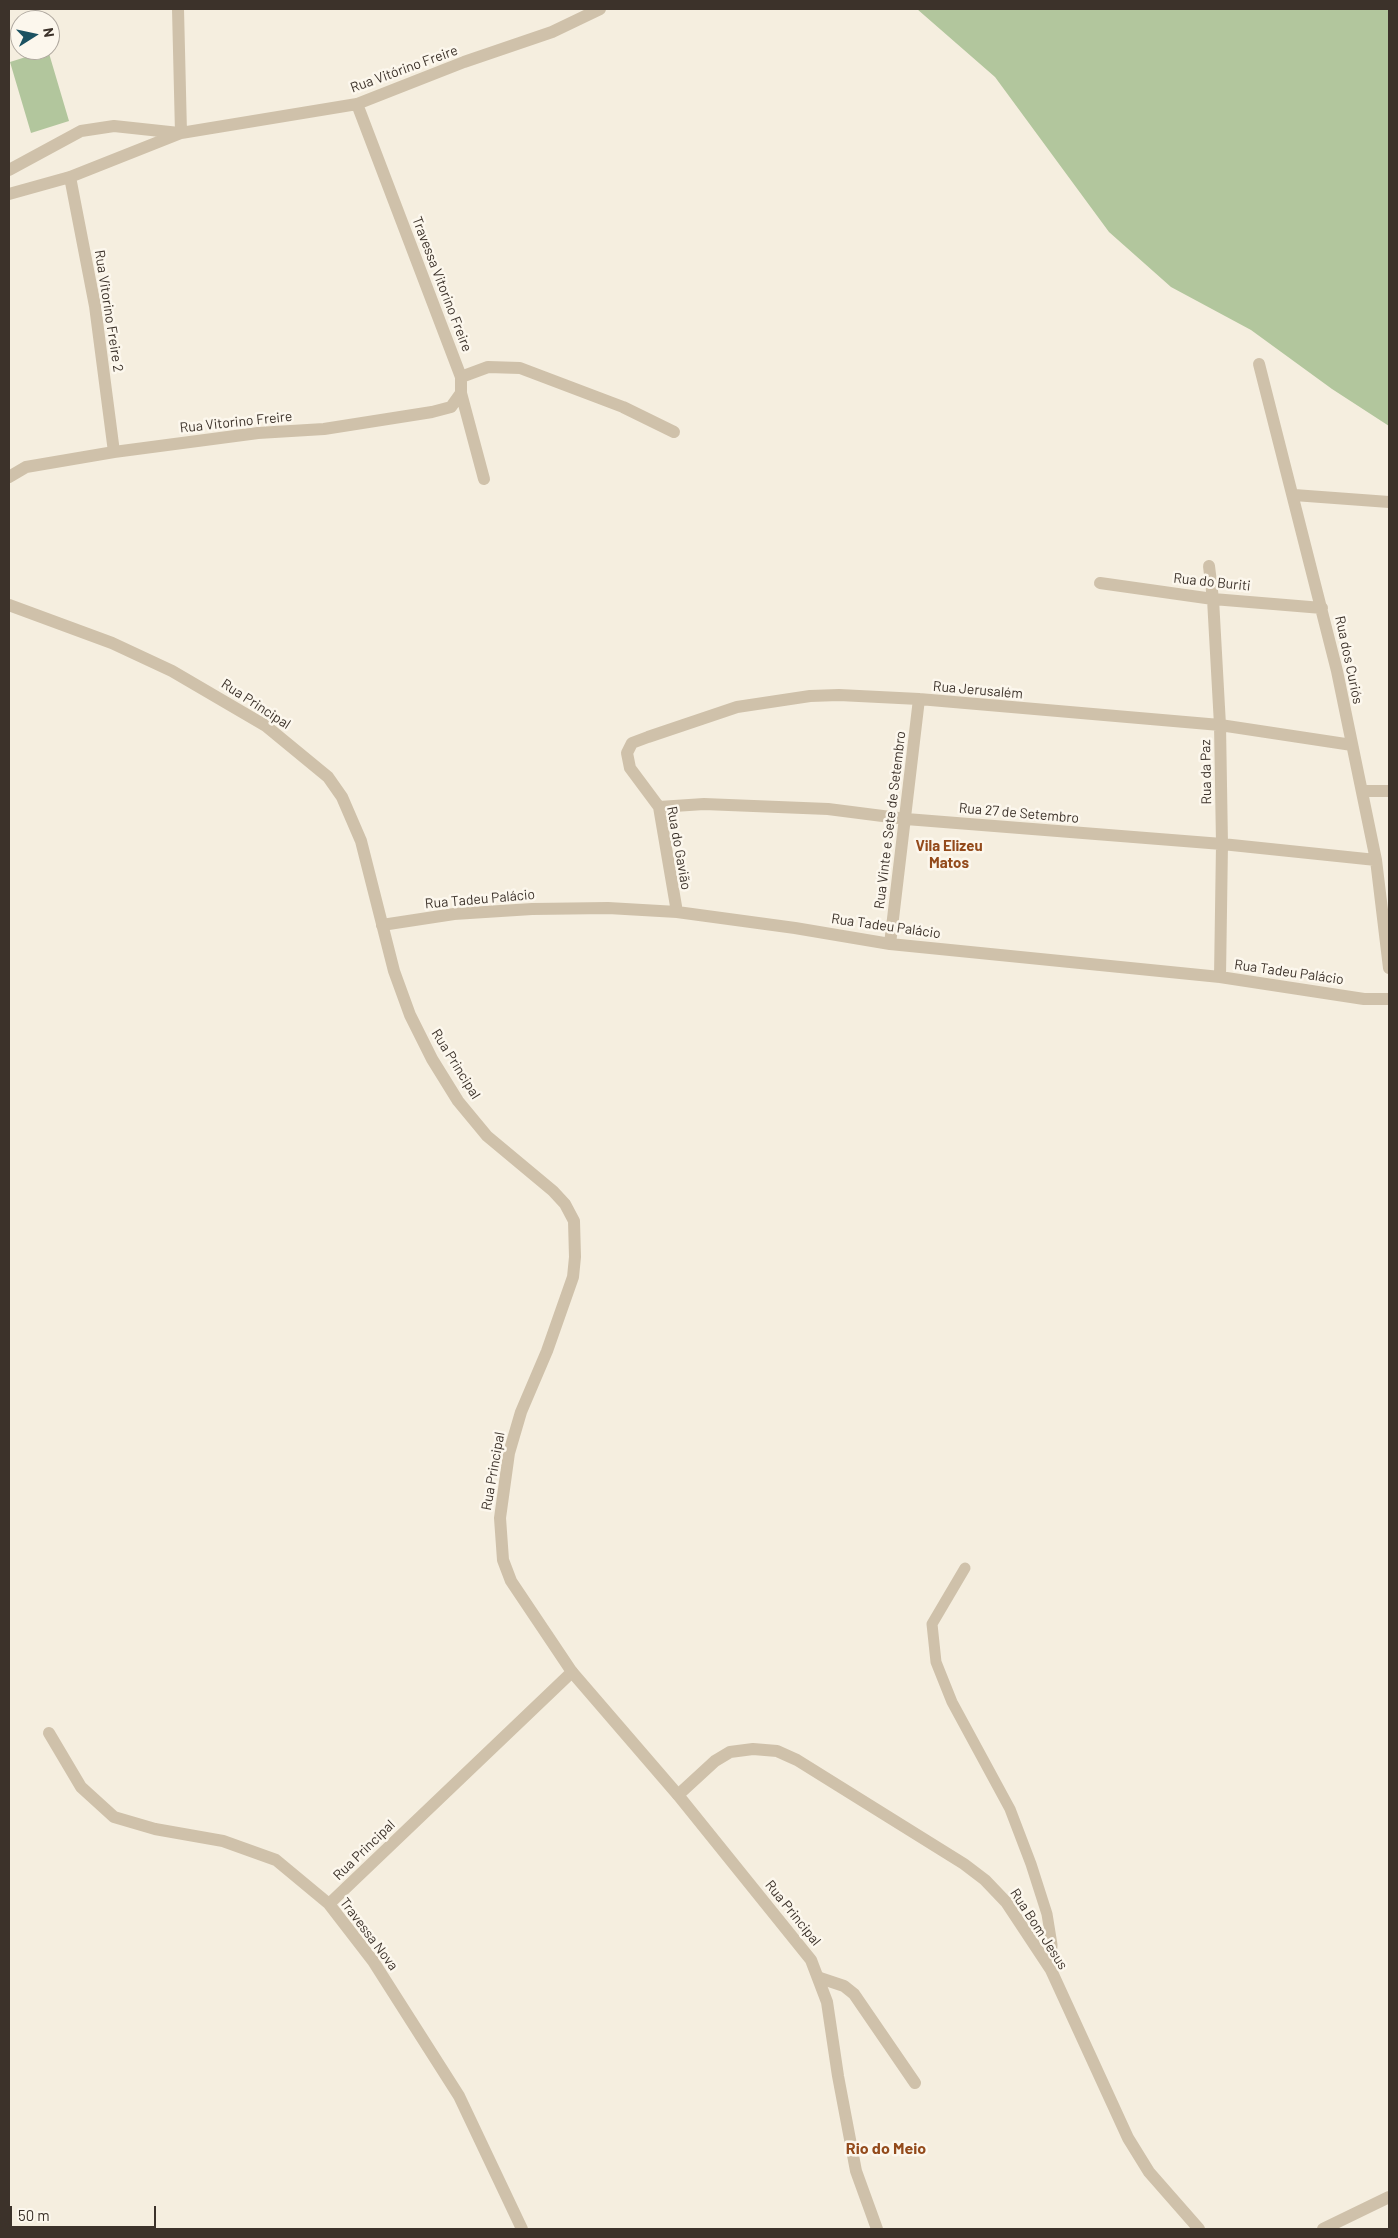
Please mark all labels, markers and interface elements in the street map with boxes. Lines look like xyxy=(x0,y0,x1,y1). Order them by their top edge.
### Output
north arrow xyxy=(10,10,60,60)
text: N xyxy=(40,26,58,39)
street label: Rua Vitórino Freire xyxy=(348,42,460,96)
street label: Travessa Vitorino Freire xyxy=(408,214,476,354)
street label: Rua Vitorino Freire 2 xyxy=(91,249,127,373)
street label: Rua Vitorino Freire xyxy=(179,408,293,436)
street label: Rua do Buriti xyxy=(1173,570,1251,594)
street label: Rua dos Curiós xyxy=(1331,614,1367,706)
street label: Rua Principal xyxy=(218,675,294,733)
street label: Rua Jerusalém xyxy=(932,678,1024,702)
street label: Rua Vinte e Sete de Setembro xyxy=(871,730,909,910)
street label: Rua da Paz xyxy=(1197,739,1215,805)
street label: Rua 27 de Setembro xyxy=(958,799,1080,827)
street label: Rua do Gavião xyxy=(663,805,695,891)
district label: Vila Elizeu Matos xyxy=(915,837,983,872)
street label: Rua Tadeu Palácio xyxy=(424,886,536,912)
street label: Rua Tadeu Palácio xyxy=(830,910,942,942)
street label: Rua Tadeu Palácio xyxy=(1233,956,1345,988)
street label: Rua Principal xyxy=(428,1026,484,1102)
street label: Rua Principal xyxy=(478,1430,508,1512)
street label: Rua Principal xyxy=(330,1816,398,1884)
street label: Rua Principal xyxy=(761,1877,825,1949)
street label: Rua Bom Jesus xyxy=(1007,1885,1071,1973)
street label: Travessa Nova xyxy=(336,1894,402,1974)
district label: Rio do Meio xyxy=(846,2139,926,2159)
scale bar xyxy=(12,2196,159,2228)
text: 50 m xyxy=(18,2206,50,2224)

